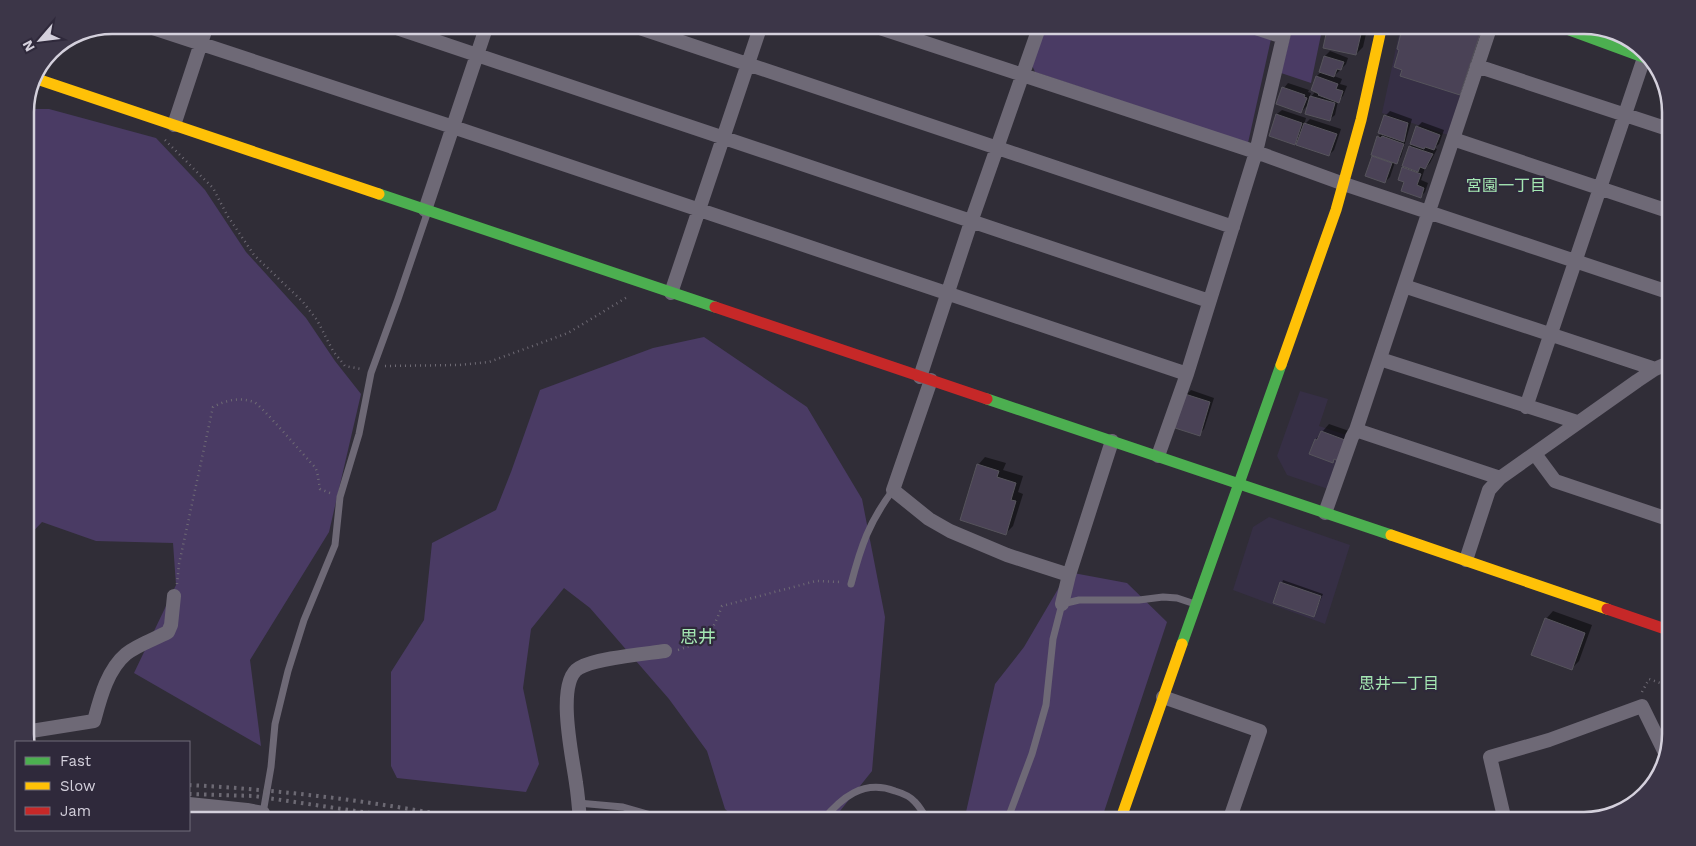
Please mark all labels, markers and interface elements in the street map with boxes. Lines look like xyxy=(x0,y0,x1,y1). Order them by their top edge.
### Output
north arrow xyxy=(15,15,65,65)
text: N xyxy=(19,38,38,54)
district label: 宮園一丁目 xyxy=(1466,176,1546,195)
district label: 思井 xyxy=(680,626,716,647)
district label: 思井一丁目 xyxy=(1359,674,1439,693)
legend xyxy=(15,741,190,831)
text: Fast xyxy=(60,752,92,770)
text: Slow xyxy=(60,777,96,795)
text: Jam xyxy=(60,802,91,820)

